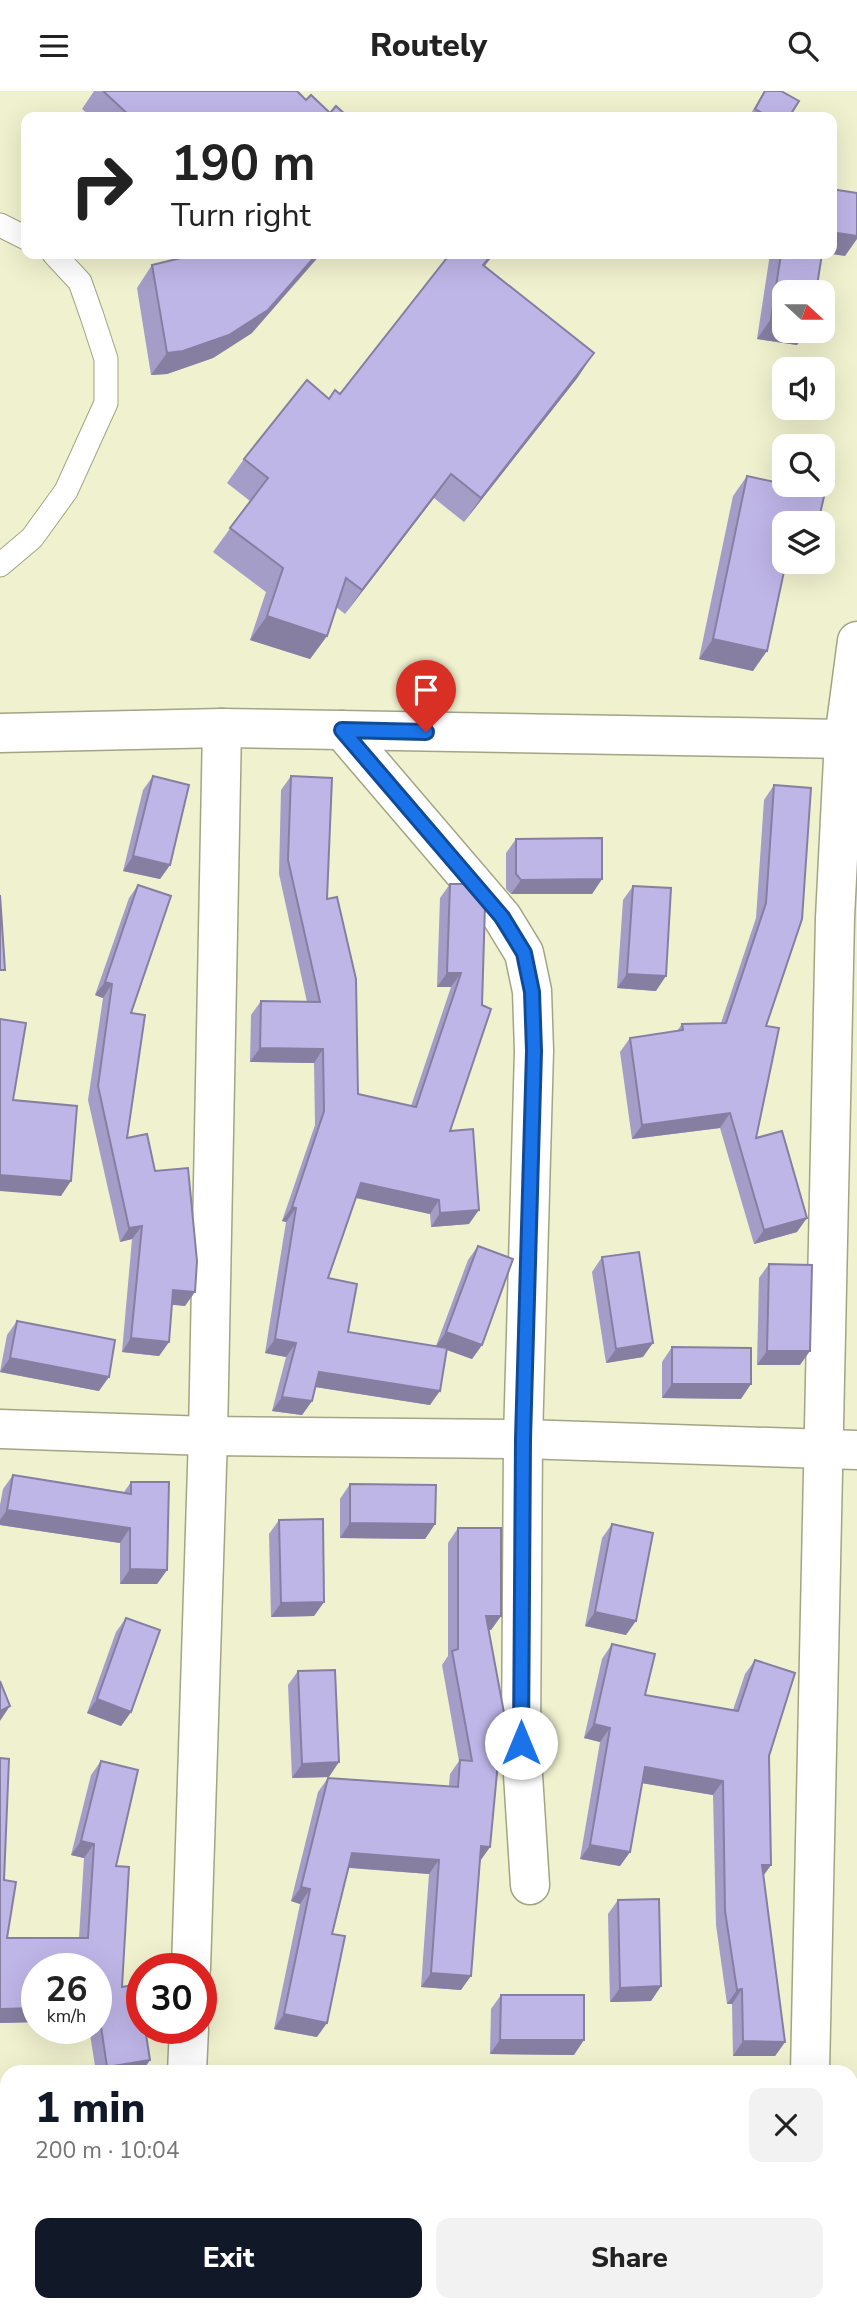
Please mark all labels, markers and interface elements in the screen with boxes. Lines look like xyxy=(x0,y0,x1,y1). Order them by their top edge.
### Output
text: Routely xyxy=(370,24,487,67)
icon: menu xyxy=(35,27,73,65)
icon: search xyxy=(784,27,822,65)
text: 190 m xyxy=(171,130,315,197)
icon: right xyxy=(56,140,147,231)
text: Turn right xyxy=(171,194,311,237)
north arrow xyxy=(772,280,835,343)
map controls xyxy=(772,280,835,574)
button: sound xyxy=(772,357,835,420)
button: search xyxy=(772,434,835,497)
button: layers xyxy=(772,511,835,574)
pin xyxy=(396,660,456,732)
icon: arrive xyxy=(407,671,445,709)
position arrow xyxy=(484,1706,558,1780)
speed limit sign: 30 xyxy=(126,1953,217,2044)
text: 26 xyxy=(45,1966,88,2013)
text: km/h xyxy=(47,2004,86,2028)
text: 1 min xyxy=(35,2080,145,2137)
button: close xyxy=(749,2088,823,2162)
text: 200 m · 10:04 xyxy=(35,2135,180,2166)
button: Exit xyxy=(35,2218,422,2298)
button: Share xyxy=(436,2218,823,2298)

